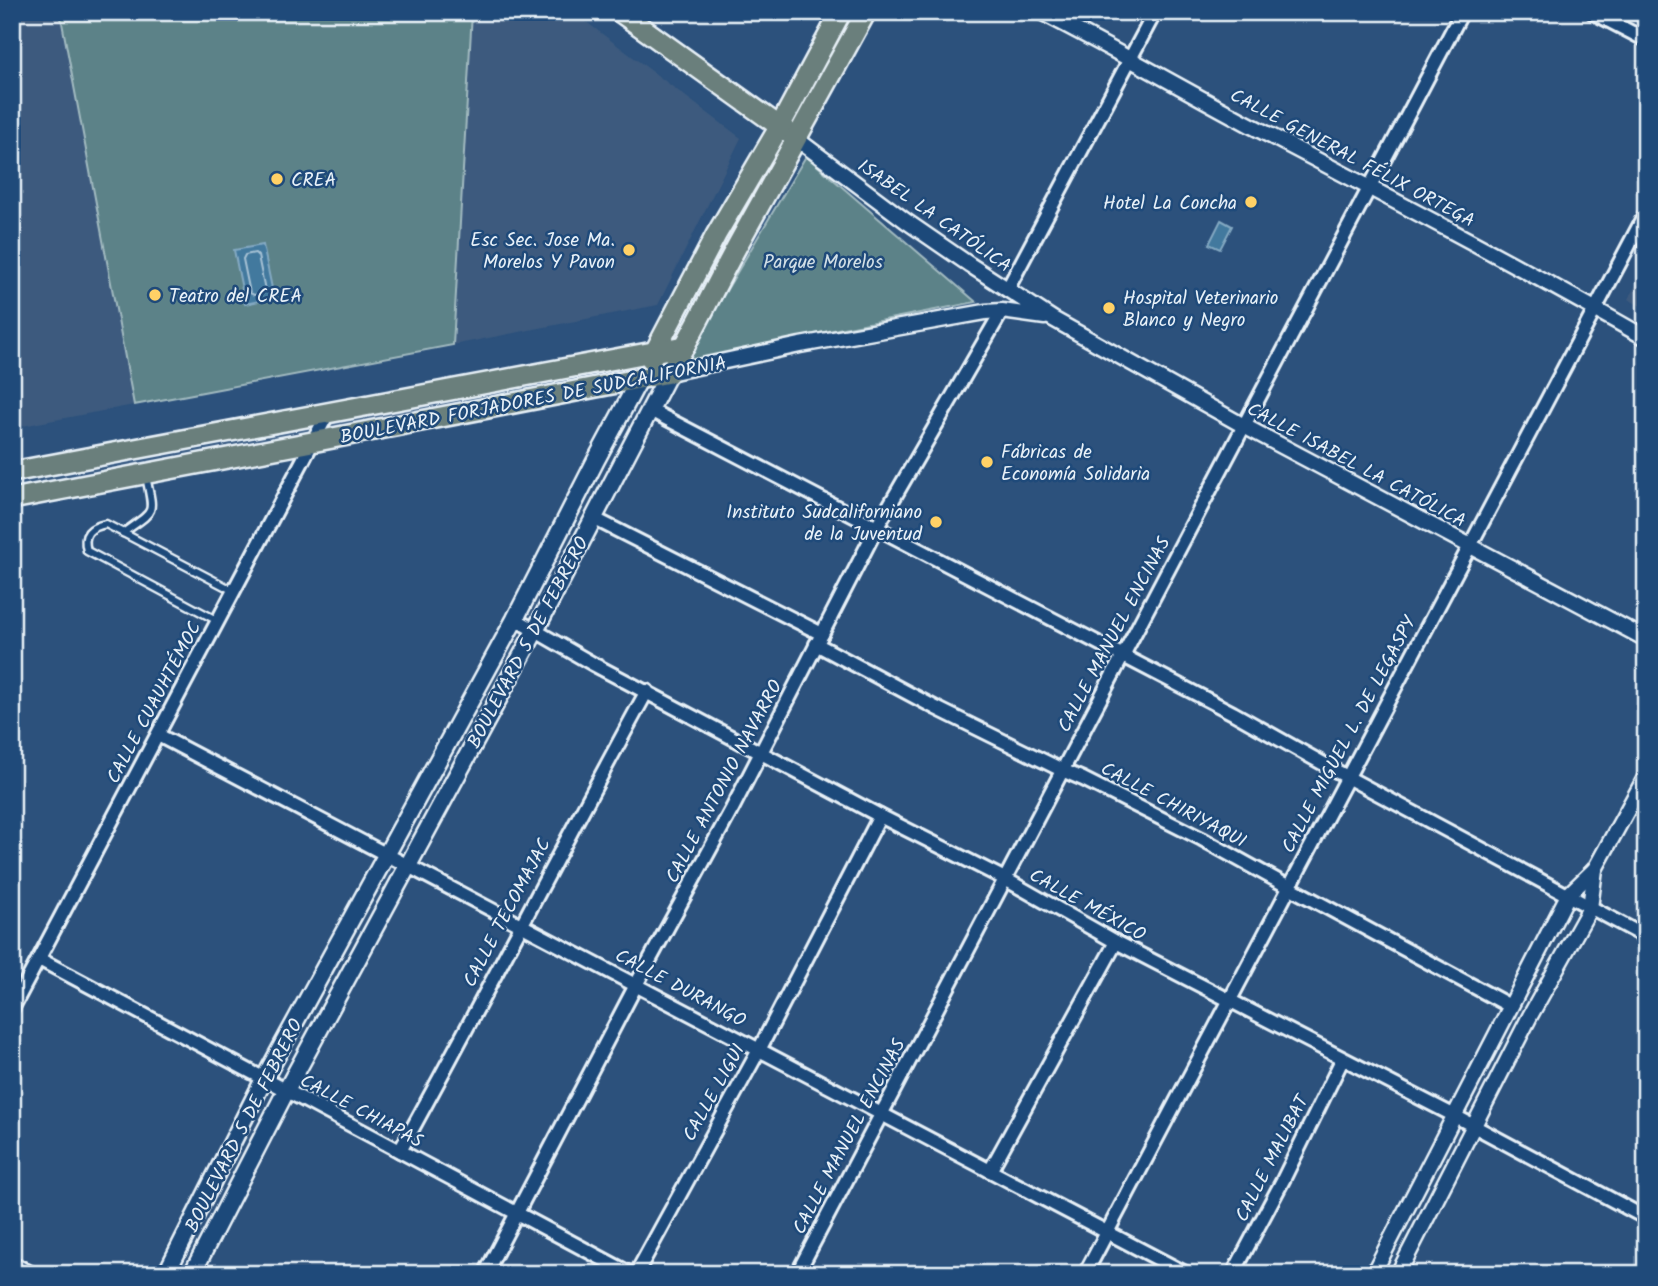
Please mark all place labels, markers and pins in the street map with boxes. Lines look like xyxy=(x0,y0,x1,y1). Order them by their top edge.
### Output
place label: CREA xyxy=(291,166,336,196)
marker: CREA xyxy=(269,171,285,187)
place label: Hotel La Concha xyxy=(1103,189,1237,219)
marker: Hotel La Concha xyxy=(1243,194,1259,210)
place label: Esc Sec. Jose Ma. Morelos Y Pavon xyxy=(470,226,615,278)
marker: Esc Sec. Jose Ma. Morelos Y Pavon xyxy=(621,242,637,258)
place label: Teatro del CREA xyxy=(169,282,302,312)
place label: Hospital Veterinario Blanco y Negro xyxy=(1123,284,1278,336)
marker: Teatro del CREA xyxy=(147,287,163,303)
marker: Hospital Veterinario Blanco y Negro xyxy=(1101,300,1117,316)
place label: Fábricas de Economía Solidaria xyxy=(1001,438,1150,490)
marker: Fábricas de Economía Solidaria xyxy=(979,454,995,470)
place label: Instituto Sudcaliforniano de la Juventud xyxy=(726,498,923,550)
marker: Instituto Sudcaliforniano de la Juventud xyxy=(928,514,944,530)

